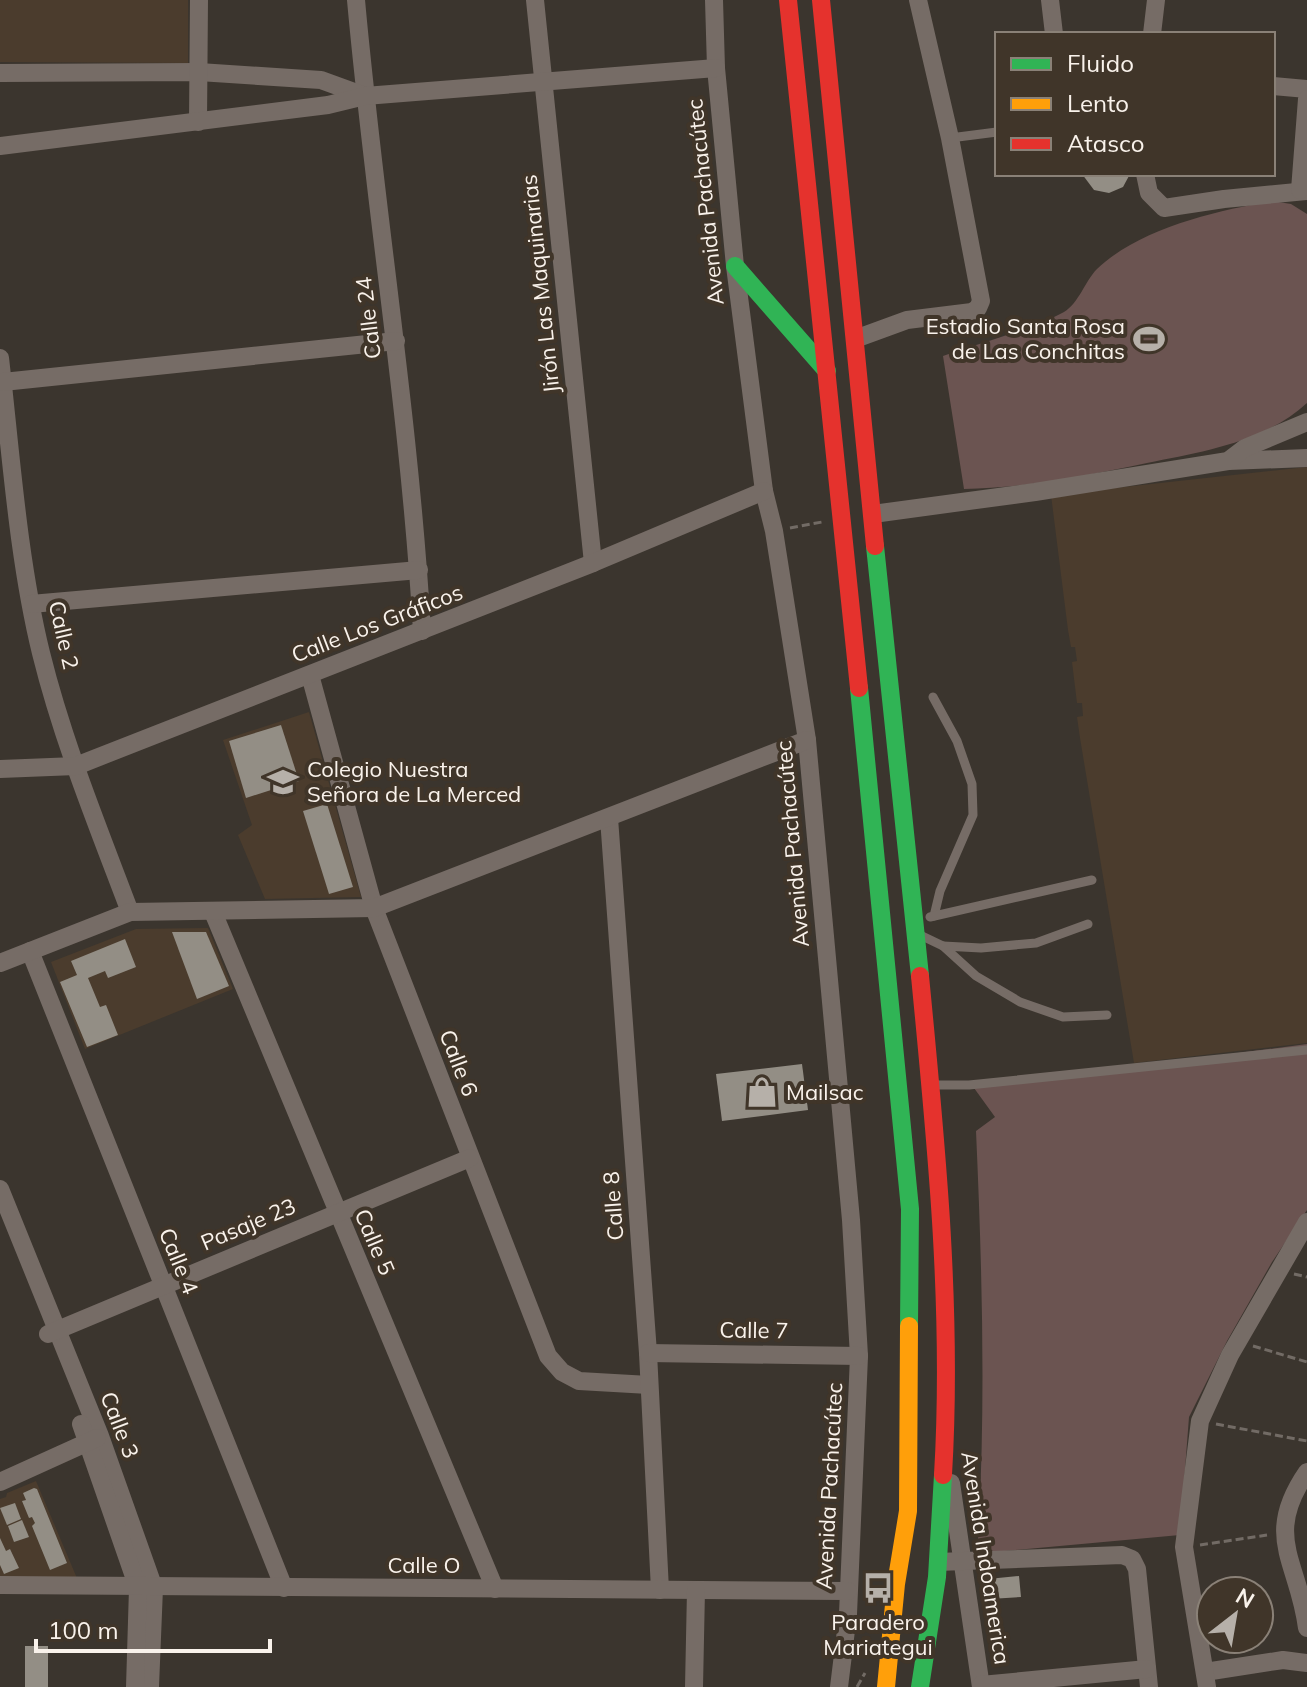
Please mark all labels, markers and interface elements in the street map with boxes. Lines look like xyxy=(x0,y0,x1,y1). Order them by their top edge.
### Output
legend xyxy=(995,32,1275,176)
text: Fluido xyxy=(1067,48,1134,78)
text: Lento xyxy=(1067,88,1129,118)
street label: Avenida Pachacútec xyxy=(680,97,730,307)
text: Atasco xyxy=(1067,128,1144,158)
street label: Jirón Las Maquinarias xyxy=(515,173,565,395)
street label: Calle 24 xyxy=(349,275,387,361)
place label: Estadio Santa Rosa de Las Conchitas xyxy=(926,312,1125,365)
sports icon: Estadio Santa Rosa de Las Conchitas xyxy=(1132,322,1166,356)
street label: Calle Los Gráficos xyxy=(287,577,467,669)
street label: Calle 2 xyxy=(43,598,85,672)
street label: Avenida Pachacútec xyxy=(769,739,815,949)
place label: Colegio Nuestra Señora de La Merced xyxy=(307,755,521,808)
school or university icon: Colegio Nuestra Señora de La Merced xyxy=(266,765,300,799)
street label: Calle 6 xyxy=(434,1026,484,1100)
shop icon: Mailsac xyxy=(745,1075,779,1109)
place label: Mailsac xyxy=(786,1078,864,1106)
street label: Calle 8 xyxy=(597,1170,629,1242)
street label: Pasaje 23 xyxy=(196,1191,300,1257)
street label: Calle 5 xyxy=(349,1205,401,1279)
street label: Calle 4 xyxy=(153,1224,205,1298)
street label: Calle 7 xyxy=(719,1315,789,1345)
street label: Avenida Pachacútec xyxy=(810,1382,848,1590)
street label: Calle 3 xyxy=(95,1388,145,1462)
street label: Avenida Indoamerica xyxy=(955,1449,1017,1667)
street label: Calle O xyxy=(387,1551,461,1579)
bus stop icon: Paradero Mariategui xyxy=(861,1571,895,1605)
north arrow xyxy=(1195,1575,1275,1655)
text: N xyxy=(1231,1582,1260,1614)
scale bar xyxy=(36,1603,270,1653)
place label: Paradero Mariategui xyxy=(823,1608,933,1661)
text: 100 m xyxy=(48,1615,119,1645)

